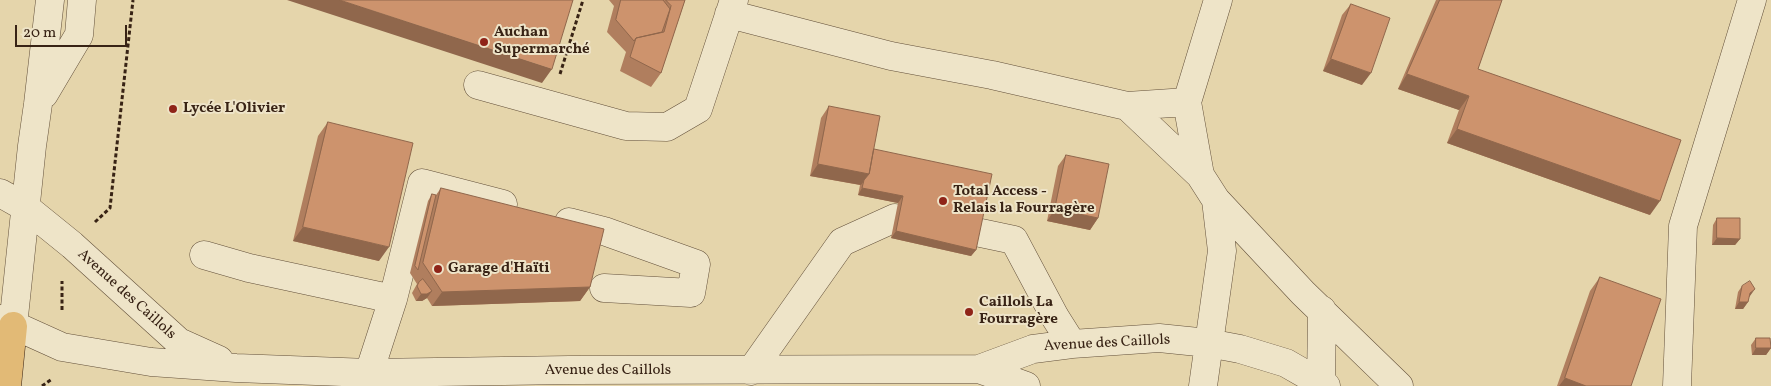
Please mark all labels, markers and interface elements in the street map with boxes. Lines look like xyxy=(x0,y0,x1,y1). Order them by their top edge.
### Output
scale bar xyxy=(18,15,130,47)
text: 20 m xyxy=(23,23,56,44)
place label: Auchan Supermarché xyxy=(494,24,590,59)
marker: Auchan Supermarché xyxy=(478,36,490,48)
place label: Lycée L'Olivier xyxy=(183,100,285,118)
marker: Lycée L'Olivier xyxy=(167,103,179,115)
place label: Total Access - Relais la Fourragère xyxy=(953,183,1095,218)
marker: Total Access - Relais la Fourragère xyxy=(937,195,949,207)
street label: Avenue des Caillols xyxy=(73,246,179,344)
place label: Garage d'Haïti xyxy=(448,260,549,278)
marker: Garage d'Haïti xyxy=(432,263,444,275)
place label: Caillols La Fourragère xyxy=(979,294,1058,329)
marker: Caillols La Fourragère xyxy=(963,306,975,318)
street label: Avenue des Caillols xyxy=(1043,332,1171,356)
street label: Avenue des Caillols xyxy=(545,362,671,380)

